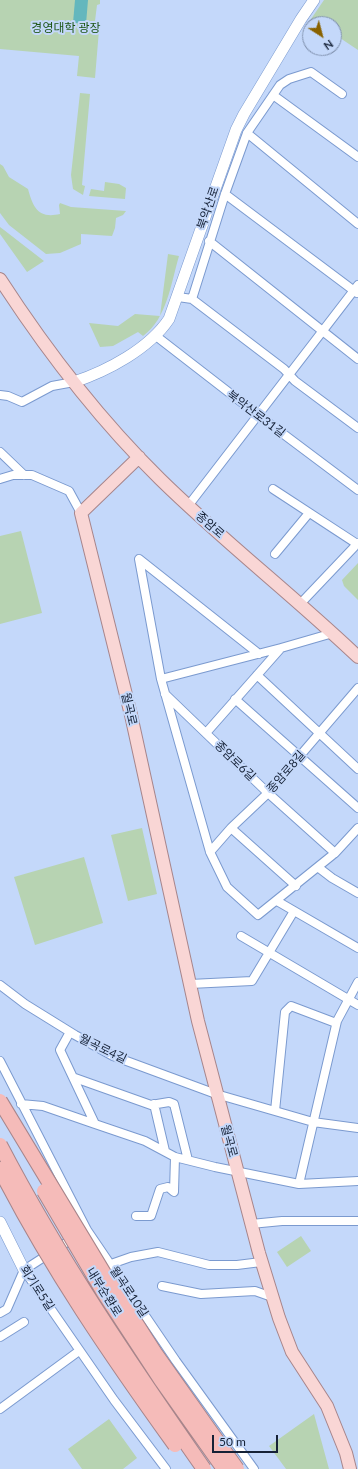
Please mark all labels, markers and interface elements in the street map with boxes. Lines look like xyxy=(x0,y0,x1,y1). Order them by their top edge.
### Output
north arrow xyxy=(302,16,342,56)
park label: 경영대학 광장 xyxy=(31,21,101,35)
text: N xyxy=(322,38,336,53)
street label: 북악산로 xyxy=(194,185,222,231)
street label: 북악산로31길 xyxy=(224,387,288,441)
street label: 종암로 xyxy=(193,509,227,541)
street label: 월곡로 xyxy=(118,691,140,727)
street label: 종암로6길 xyxy=(212,738,258,784)
street label: 종암로8길 xyxy=(264,748,308,796)
street label: 월곡로4길 xyxy=(77,1031,129,1067)
street label: 월곡로 xyxy=(218,1123,240,1159)
street label: 회기로5길 xyxy=(17,1263,57,1313)
street label: 월곡로10길 xyxy=(107,1264,151,1320)
street label: 내부순환로 xyxy=(83,1265,125,1319)
scale bar xyxy=(214,1427,280,1453)
text: 50 m xyxy=(219,1434,246,1449)

